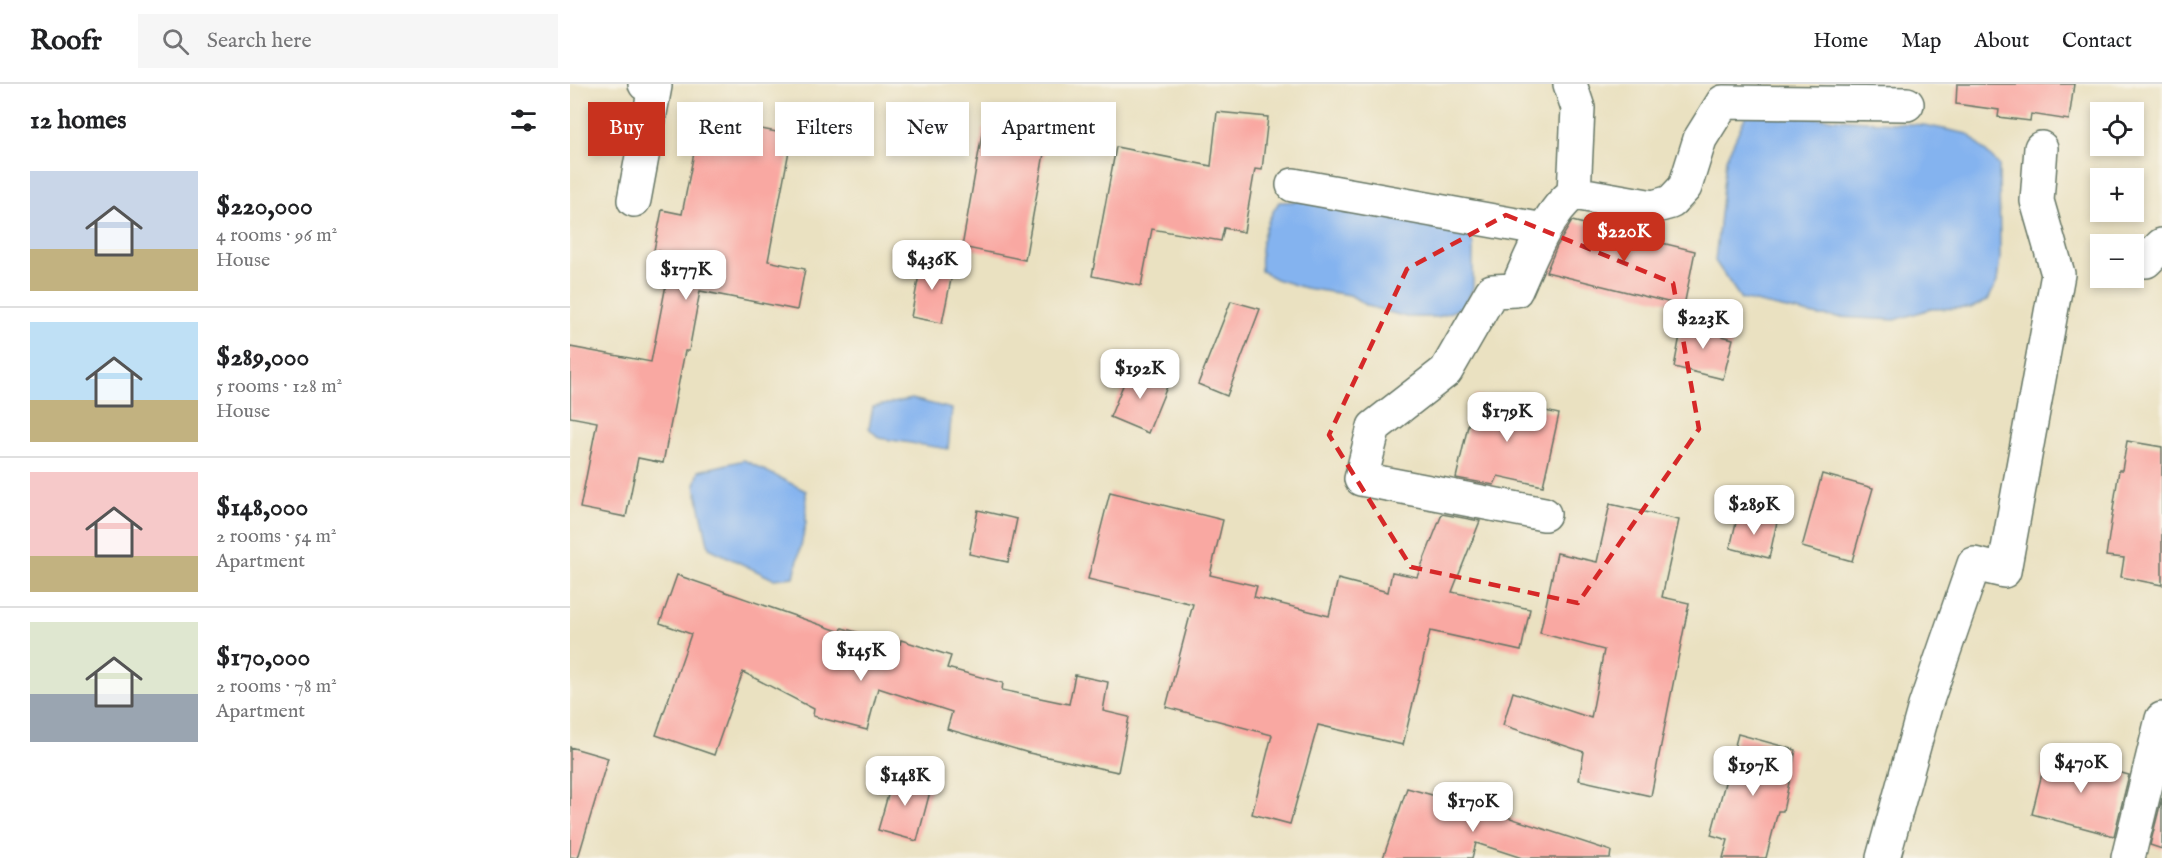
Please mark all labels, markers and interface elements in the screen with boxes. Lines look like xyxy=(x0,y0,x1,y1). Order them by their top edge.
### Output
search box xyxy=(138,14,558,68)
text: Roofr xyxy=(30,24,102,59)
icon: search xyxy=(159,25,192,58)
text: Search here xyxy=(207,27,312,55)
text: Home xyxy=(1813,28,1868,55)
text: Map xyxy=(1901,28,1941,55)
text: About xyxy=(1974,28,2029,55)
text: Contact xyxy=(2062,28,2132,55)
chip: Buy xyxy=(588,102,665,156)
chip: Rent xyxy=(677,102,763,156)
chip: Filters xyxy=(775,102,874,156)
chip: New xyxy=(886,102,969,156)
chip: Apartment xyxy=(981,102,1116,156)
map controls xyxy=(2090,102,2144,288)
button: locate xyxy=(2090,102,2144,156)
text: 12 homes xyxy=(30,104,126,137)
icon: filters xyxy=(507,104,540,137)
button: + xyxy=(2090,168,2144,222)
text: $220,000 xyxy=(216,190,313,223)
icon: home xyxy=(78,195,150,267)
pin: $220K xyxy=(1582,212,1666,263)
text: $220K xyxy=(1597,219,1651,244)
text: 4 rooms · 96 m² xyxy=(216,223,337,248)
button: − xyxy=(2090,234,2144,288)
pin: $436K xyxy=(890,240,974,291)
text: $436K xyxy=(906,247,958,272)
text: House xyxy=(216,248,270,273)
pin: $177K xyxy=(644,250,728,301)
text: $177K xyxy=(660,257,712,282)
pin: $223K xyxy=(1661,299,1745,350)
text: $223K xyxy=(1677,306,1729,331)
text: $289,000 xyxy=(216,341,309,374)
icon: home xyxy=(78,346,150,418)
pin: $192K xyxy=(1098,349,1182,400)
text: $192K xyxy=(1114,356,1166,381)
text: 5 rooms · 128 m² xyxy=(216,374,342,399)
pin: $179K xyxy=(1465,392,1549,443)
text: House xyxy=(216,399,270,424)
text: $179K xyxy=(1481,399,1533,424)
pin: $289K xyxy=(1712,485,1796,536)
text: $148,000 xyxy=(216,491,308,524)
text: $289K xyxy=(1728,492,1780,517)
icon: home xyxy=(78,496,150,568)
text: 2 rooms · 54 m² xyxy=(216,524,337,549)
text: Apartment xyxy=(216,549,305,574)
pin: $145K xyxy=(819,631,903,682)
text: $145K xyxy=(836,638,886,663)
text: $170,000 xyxy=(216,641,310,674)
icon: home xyxy=(78,646,150,718)
text: 2 rooms · 78 m² xyxy=(216,674,337,699)
text: Apartment xyxy=(216,699,305,724)
pin: $470K xyxy=(2039,743,2123,794)
pin: $197K xyxy=(1711,746,1795,797)
text: $470K xyxy=(2054,750,2108,775)
text: $197K xyxy=(1727,753,1779,778)
pin: $148K xyxy=(863,756,947,807)
text: $148K xyxy=(880,763,930,788)
pin: $170K xyxy=(1431,782,1515,833)
text: $170K xyxy=(1447,789,1499,814)

